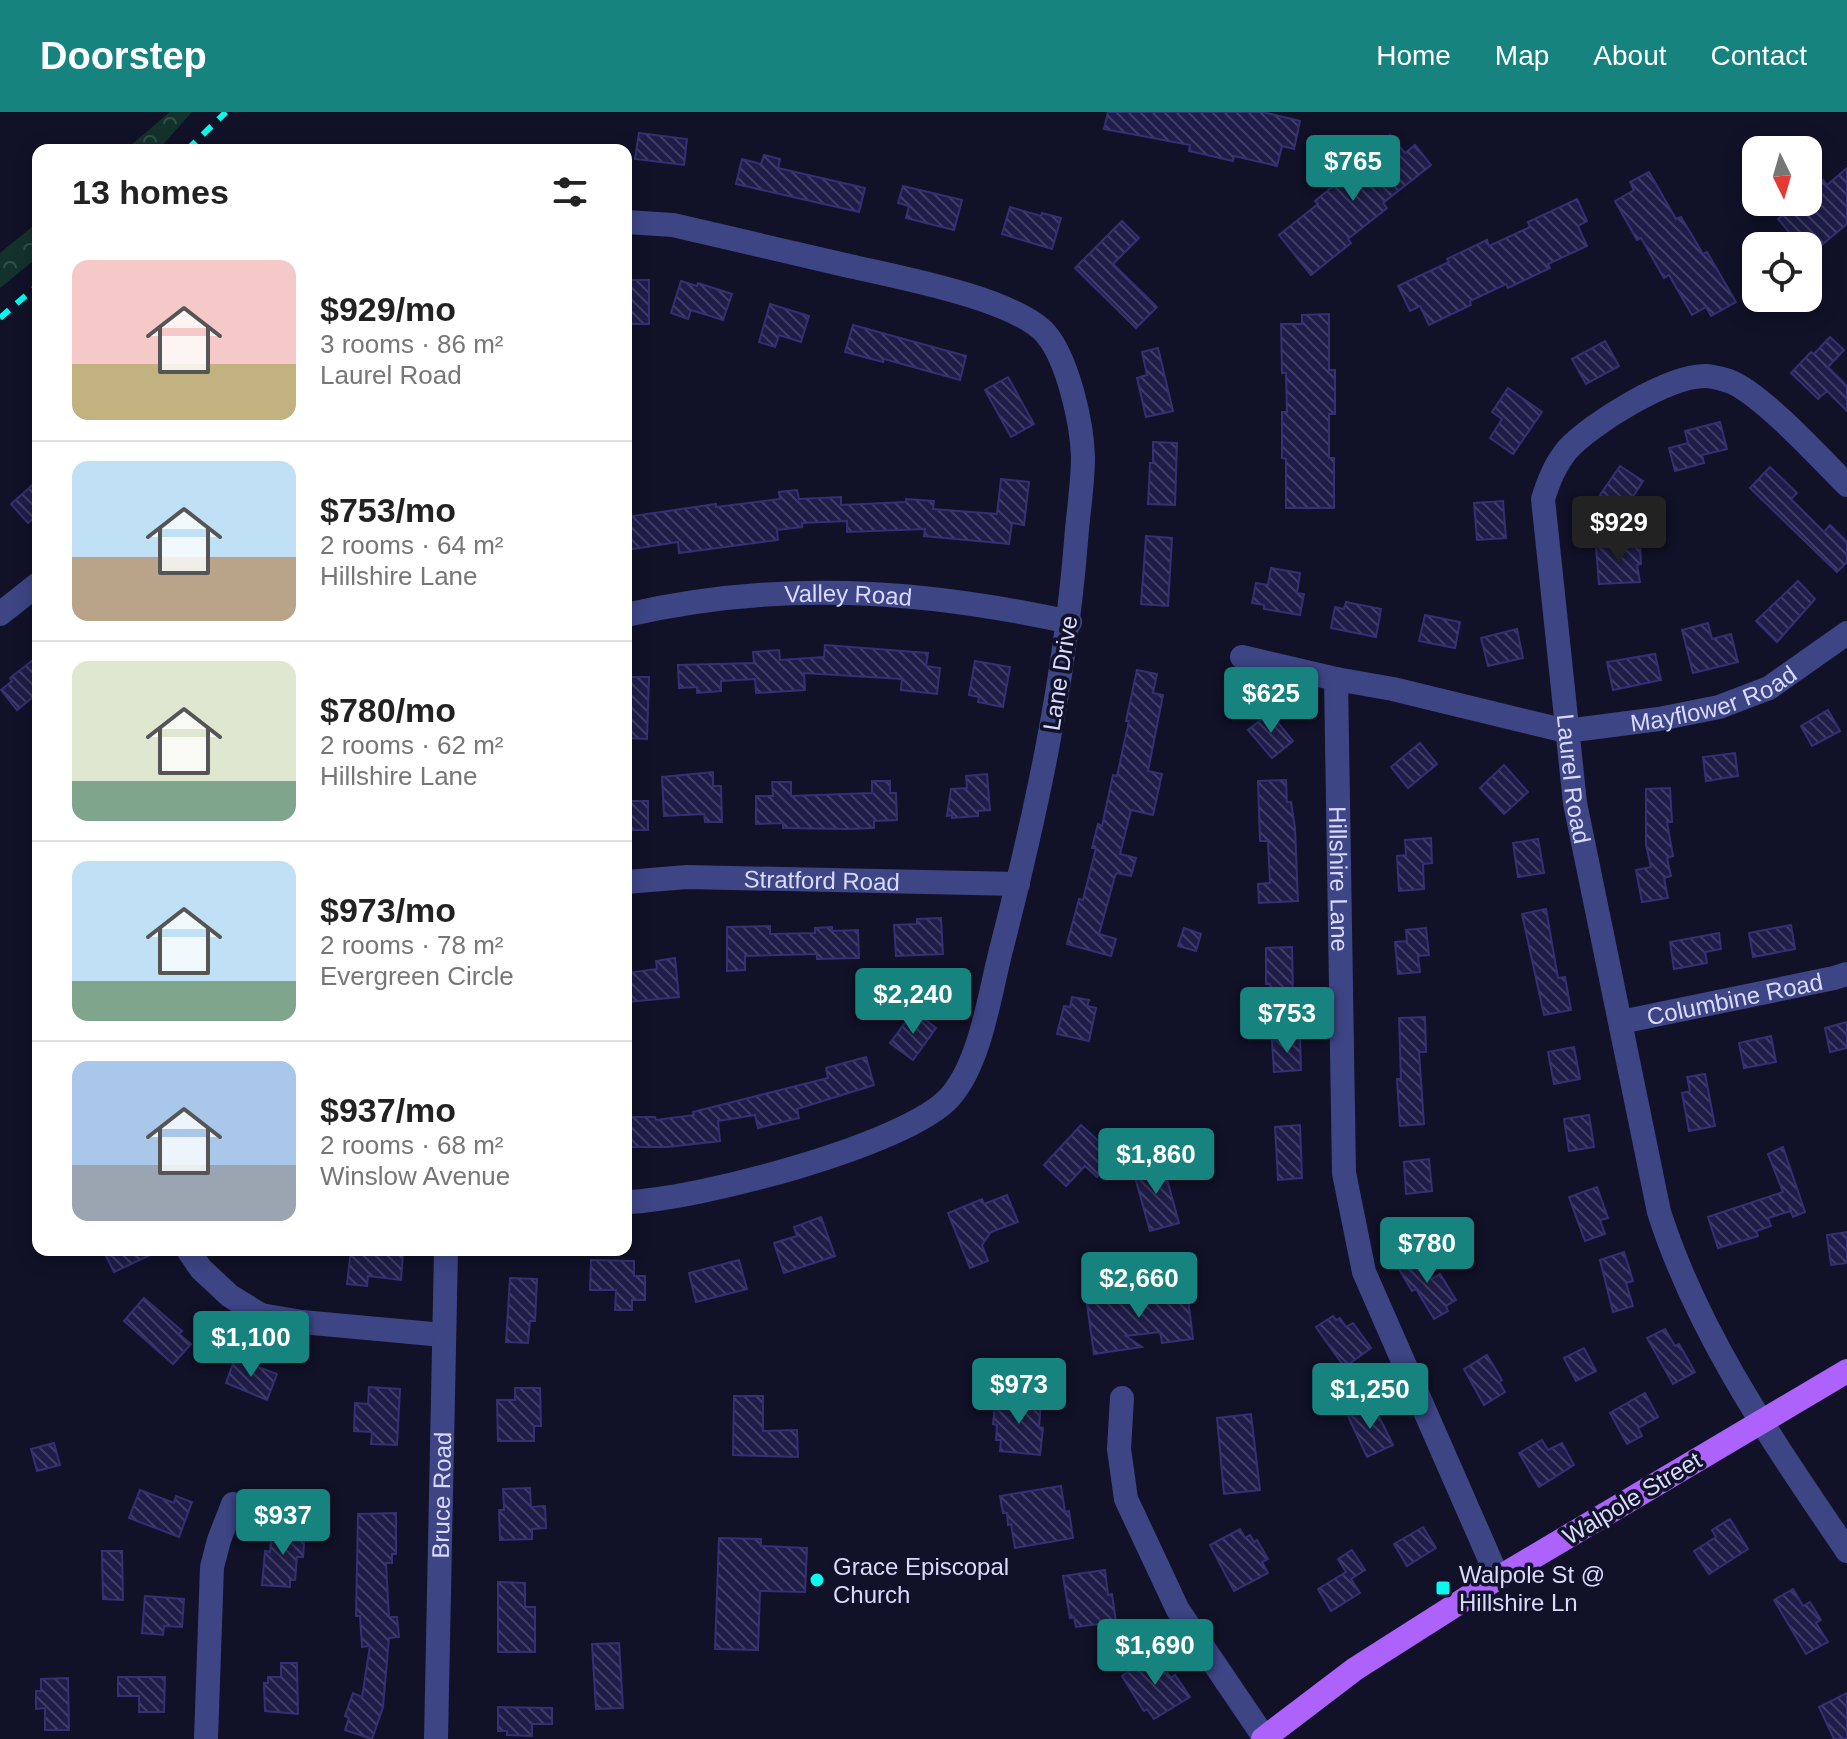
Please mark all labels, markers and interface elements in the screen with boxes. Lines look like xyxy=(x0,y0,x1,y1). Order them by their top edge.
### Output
text: Doorstep xyxy=(40,35,207,77)
text: Home xyxy=(1376,40,1451,71)
text: Map xyxy=(1495,40,1549,71)
text: About xyxy=(1593,40,1667,71)
text: Contact xyxy=(1711,40,1807,71)
pin: $765 xyxy=(1306,135,1400,203)
north arrow xyxy=(1742,136,1822,216)
map controls xyxy=(1742,136,1822,312)
text: $765 xyxy=(1324,146,1382,176)
icon: filters xyxy=(548,170,592,214)
text: 13 homes xyxy=(72,173,229,211)
button: locate xyxy=(1742,232,1822,312)
text: $929/mo xyxy=(320,290,456,328)
icon: home xyxy=(136,292,232,388)
text: 3 rooms · 86 m² xyxy=(320,329,504,359)
text: Laurel Road xyxy=(320,360,462,390)
text: $753/mo xyxy=(320,491,456,529)
icon: home xyxy=(136,493,232,589)
pin: $929 xyxy=(1572,496,1666,564)
text: $929 xyxy=(1590,507,1648,537)
text: 2 rooms · 64 m² xyxy=(320,530,504,560)
text: Hillshire Lane xyxy=(320,561,478,591)
street label: Valley Road xyxy=(784,579,913,610)
street label: Lane Drive xyxy=(1038,614,1082,732)
street label: Mayflower Road xyxy=(1629,660,1801,736)
pin: $625 xyxy=(1224,667,1318,735)
text: $625 xyxy=(1242,678,1300,708)
text: $780/mo xyxy=(320,691,456,729)
icon: home xyxy=(136,693,232,789)
street label: Laurel Road xyxy=(1552,712,1597,846)
text: 2 rooms · 62 m² xyxy=(320,730,504,760)
text: Hillshire Lane xyxy=(320,761,478,791)
street label: Hillshire Lane xyxy=(1325,806,1354,952)
street label: Stratford Road xyxy=(743,865,900,895)
text: $973/mo xyxy=(320,891,456,929)
icon: home xyxy=(136,893,232,989)
text: 2 rooms · 78 m² xyxy=(320,930,504,960)
text: Evergreen Circle xyxy=(320,961,514,991)
street label: Columbine Road xyxy=(1644,967,1825,1030)
pin: $2,240 xyxy=(848,968,978,1036)
text: $2,240 xyxy=(873,979,953,1009)
pin: $753 xyxy=(1240,987,1334,1055)
text: $753 xyxy=(1258,998,1316,1028)
text: $937/mo xyxy=(320,1091,456,1129)
icon: home xyxy=(136,1093,232,1189)
pin: $1,860 xyxy=(1091,1128,1221,1196)
text: 2 rooms · 68 m² xyxy=(320,1130,504,1160)
text: $1,860 xyxy=(1116,1139,1196,1169)
text: Winslow Avenue xyxy=(320,1161,510,1191)
pin: $780 xyxy=(1380,1217,1474,1285)
text: $780 xyxy=(1398,1228,1456,1258)
pin: $2,660 xyxy=(1074,1252,1204,1320)
text: $2,660 xyxy=(1099,1263,1179,1293)
pin: $1,100 xyxy=(186,1311,316,1379)
text: $1,100 xyxy=(211,1322,291,1352)
pin: $973 xyxy=(972,1358,1066,1426)
pin: $1,250 xyxy=(1305,1363,1435,1431)
text: $973 xyxy=(990,1369,1048,1399)
text: $1,250 xyxy=(1330,1374,1410,1404)
street label: Bruce Road xyxy=(426,1431,456,1559)
street label: Walpole Street xyxy=(1558,1446,1706,1550)
pin: $937 xyxy=(236,1489,330,1557)
text: $937 xyxy=(254,1500,312,1530)
place label: Grace Episcopal Church xyxy=(833,1553,1009,1608)
place label: Walpole St @ Hillshire Ln xyxy=(1459,1561,1605,1616)
marker: Grace Episcopal Church xyxy=(808,1571,826,1589)
marker: Walpole St @ Hillshire Ln xyxy=(1434,1579,1452,1597)
pin: $1,690 xyxy=(1090,1619,1220,1687)
text: $1,690 xyxy=(1115,1630,1195,1660)

